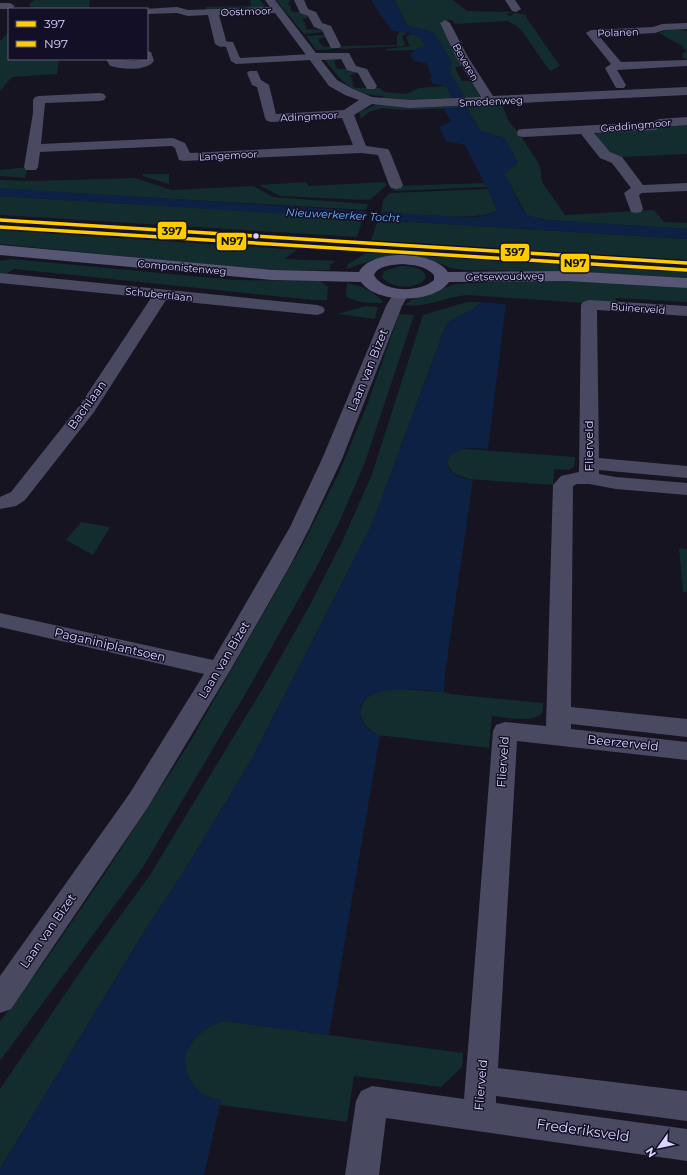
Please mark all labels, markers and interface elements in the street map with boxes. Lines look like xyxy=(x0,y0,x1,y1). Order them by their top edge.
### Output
street label: Oostmoor xyxy=(220,4,272,19)
legend xyxy=(8,8,148,60)
text: 397 xyxy=(44,16,65,31)
street label: Polanen xyxy=(597,25,639,40)
text: N97 xyxy=(44,36,68,51)
street label: Beveren xyxy=(450,41,482,83)
street label: Smedenweg xyxy=(459,93,523,110)
street label: Adingmoor xyxy=(280,109,338,124)
street label: Geddingmoor xyxy=(600,116,672,135)
street label: Langemoor xyxy=(198,147,258,164)
water label: Nieuwerkerker Tocht xyxy=(285,205,401,225)
line badge: 397 xyxy=(157,221,187,240)
text: 397 xyxy=(161,224,182,238)
unlabelled marker xyxy=(251,231,261,241)
line badge: N97 xyxy=(216,232,247,251)
text: N97 xyxy=(221,234,244,248)
line badge: 397 xyxy=(500,243,530,262)
text: 397 xyxy=(504,245,525,259)
line badge: N97 xyxy=(560,253,590,273)
text: N97 xyxy=(564,256,587,270)
street label: Componistenweg xyxy=(137,257,227,278)
street label: Getsewoudweg xyxy=(466,269,544,284)
street label: Schubertlaan xyxy=(125,285,193,304)
street label: Buinerveld xyxy=(610,300,666,317)
street label: Laan van Bizet xyxy=(344,326,391,413)
street label: Bachlaan xyxy=(64,377,109,432)
street label: Flierveld xyxy=(581,420,596,472)
street label: Laan van Bizet xyxy=(195,618,253,701)
street label: Paganiniplantsoen xyxy=(53,624,167,665)
street label: Beerzerveld xyxy=(587,731,659,754)
street label: Flierveld xyxy=(493,736,512,788)
street label: Laan van Bizet xyxy=(16,890,79,971)
street label: Flierveld xyxy=(471,1059,490,1111)
street label: Frederiksveld xyxy=(535,1115,631,1145)
north arrow xyxy=(639,1127,679,1167)
text: N xyxy=(642,1145,659,1160)

